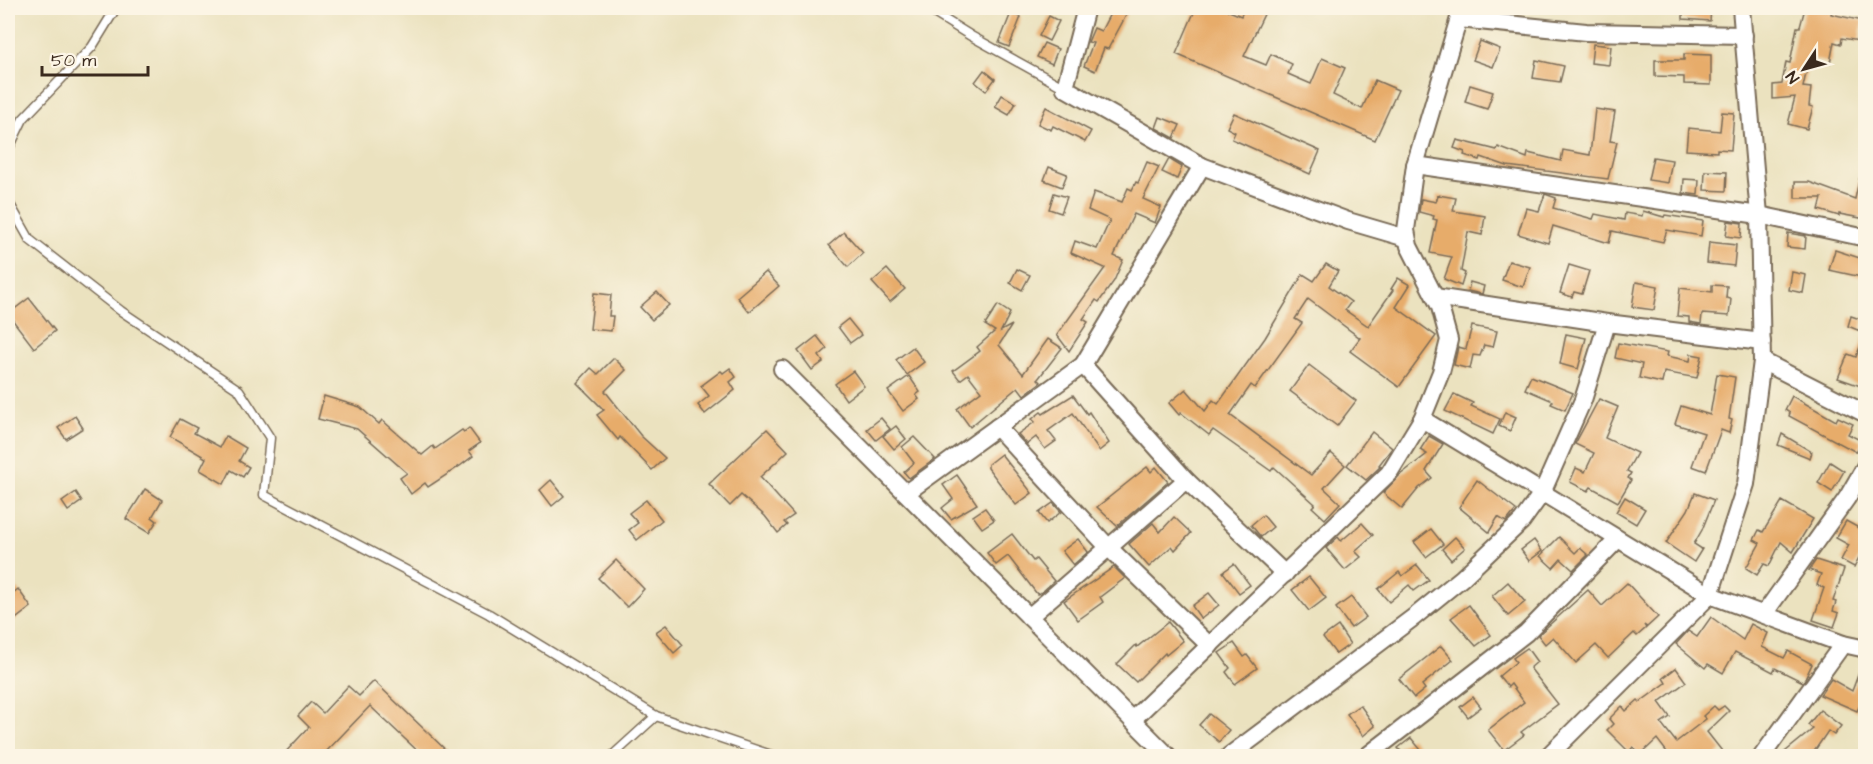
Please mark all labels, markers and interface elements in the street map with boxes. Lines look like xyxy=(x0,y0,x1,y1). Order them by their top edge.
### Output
scale bar xyxy=(42,39,148,77)
north arrow xyxy=(1774,39,1834,99)
text: 50 m xyxy=(51,48,96,73)
text: N xyxy=(1781,67,1805,88)

